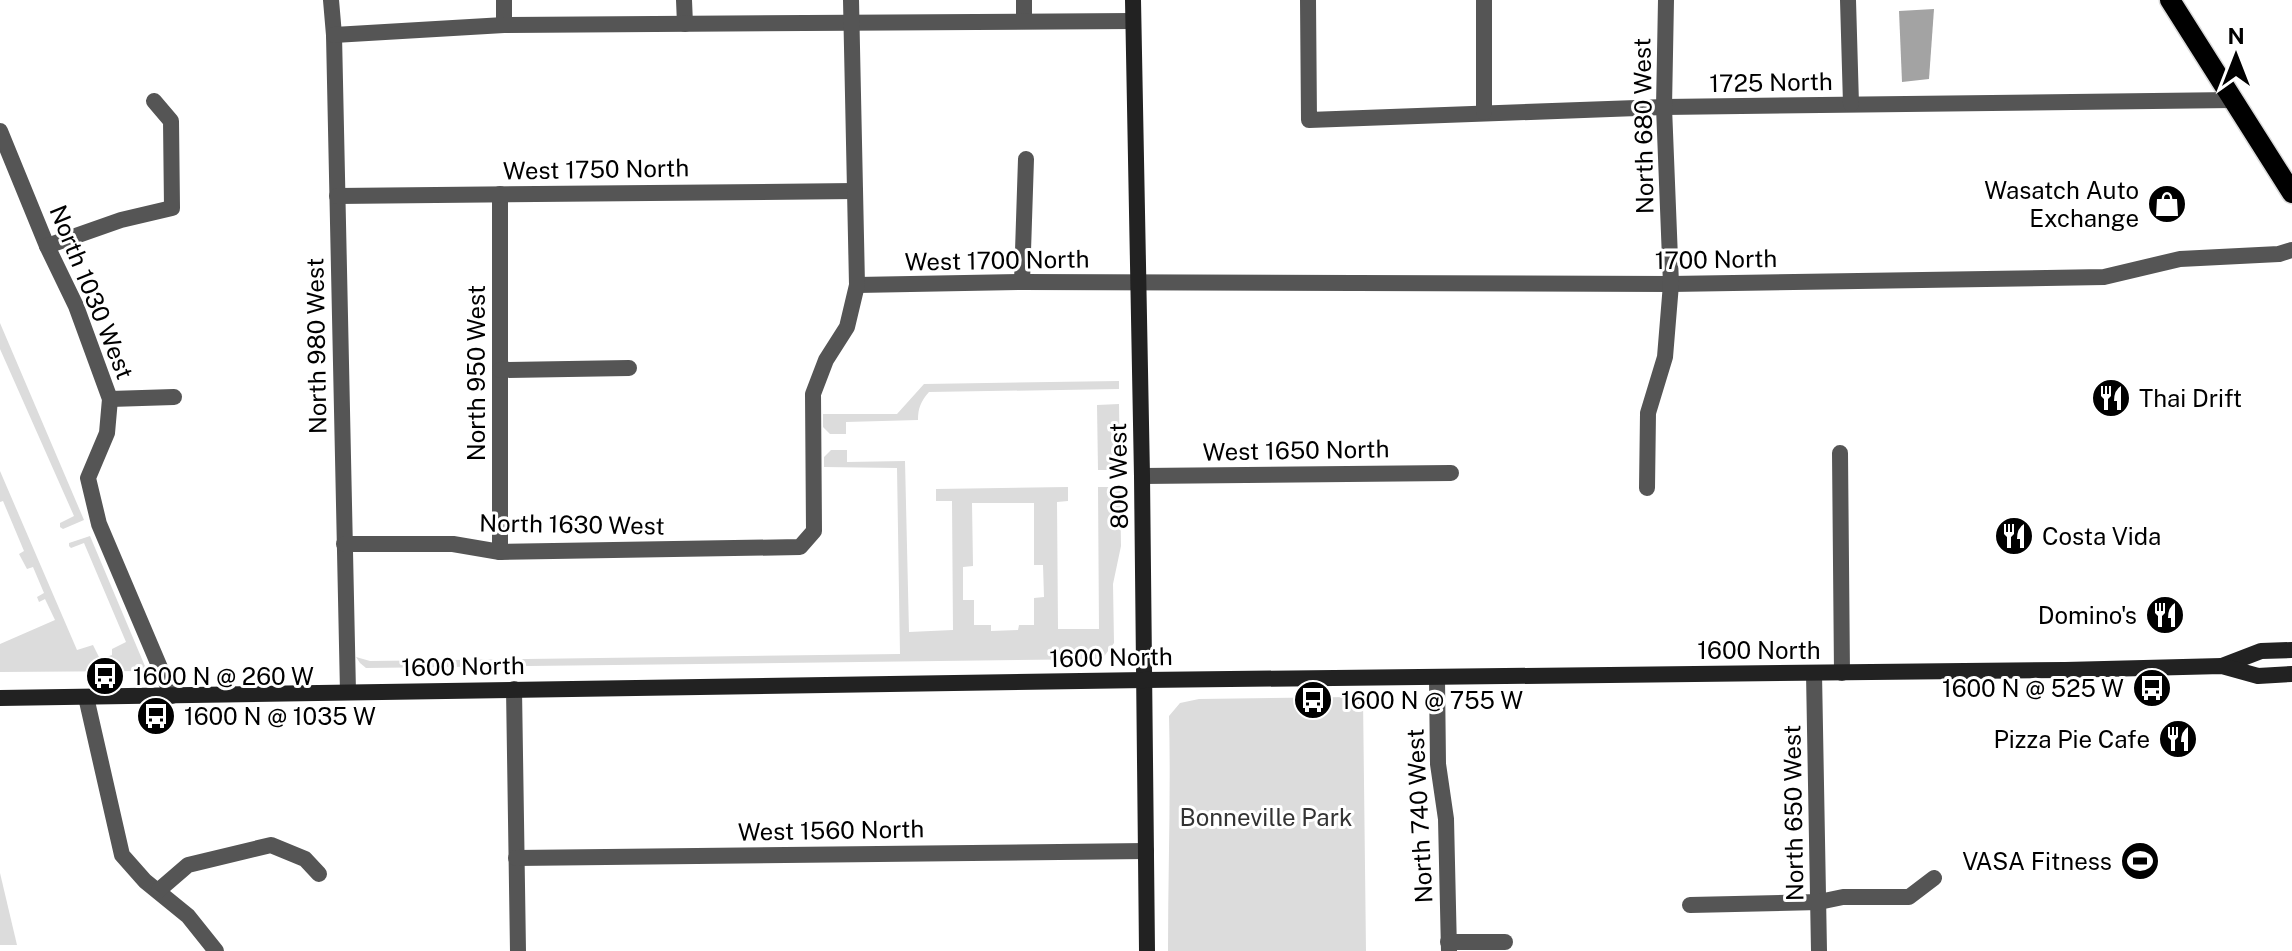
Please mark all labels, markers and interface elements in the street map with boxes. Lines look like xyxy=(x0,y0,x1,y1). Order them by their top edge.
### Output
north arrow xyxy=(2196,16,2276,96)
text: N xyxy=(2227,23,2245,49)
street label: North 680 West xyxy=(1627,38,1659,214)
street label: 1725 North xyxy=(1709,67,1833,97)
street label: West 1750 North xyxy=(503,153,689,185)
place label: Wasatch Auto Exchange xyxy=(1984,176,2139,232)
shop icon: Wasatch Auto Exchange xyxy=(2146,183,2188,225)
street label: North 1030 West xyxy=(44,201,140,383)
street label: West 1700 North xyxy=(904,244,1090,276)
street label: 1700 North xyxy=(1655,244,1777,274)
street label: North 980 West xyxy=(300,258,332,434)
street label: North 950 West xyxy=(462,285,490,461)
restaurant icon: Thai Drift xyxy=(2090,377,2132,419)
place label: Thai Drift xyxy=(2139,384,2242,412)
street label: 800 West xyxy=(1103,423,1133,529)
street label: West 1650 North xyxy=(1202,434,1390,466)
street label: North 1630 West xyxy=(479,508,665,540)
restaurant icon: Costa Vida xyxy=(1993,515,2035,557)
place label: Costa Vida xyxy=(2042,522,2161,550)
restaurant icon: Domino's xyxy=(2144,594,2186,636)
place label: Domino's xyxy=(2038,601,2137,629)
street label: 1600 North xyxy=(1697,636,1821,664)
street label: 1600 North xyxy=(1049,642,1173,672)
street label: 1600 North xyxy=(401,651,525,681)
bus stop icon: 1600 N @ 260 W xyxy=(84,655,126,697)
place label: 1600 N @ 260 W xyxy=(133,662,314,690)
bus stop icon: 1600 N @ 525 W xyxy=(2131,667,2173,709)
place label: 1600 N @ 525 W xyxy=(1942,674,2124,702)
bus stop icon: 1600 N @ 755 W xyxy=(1292,679,1334,721)
place label: 1600 N @ 755 W xyxy=(1341,686,1523,714)
bus stop icon: 1600 N @ 1035 W xyxy=(135,695,177,737)
place label: 1600 N @ 1035 W xyxy=(184,702,376,730)
restaurant icon: Pizza Pie Cafe xyxy=(2157,718,2199,760)
street label: North 650 West xyxy=(1777,725,1809,901)
place label: Pizza Pie Cafe xyxy=(1994,725,2150,753)
street label: North 740 West xyxy=(1400,728,1438,904)
park label: Bonneville Park xyxy=(1179,803,1353,831)
street label: West 1560 North xyxy=(738,814,924,846)
sports icon: VASA Fitness xyxy=(2119,840,2161,882)
place label: VASA Fitness xyxy=(1962,847,2112,875)

